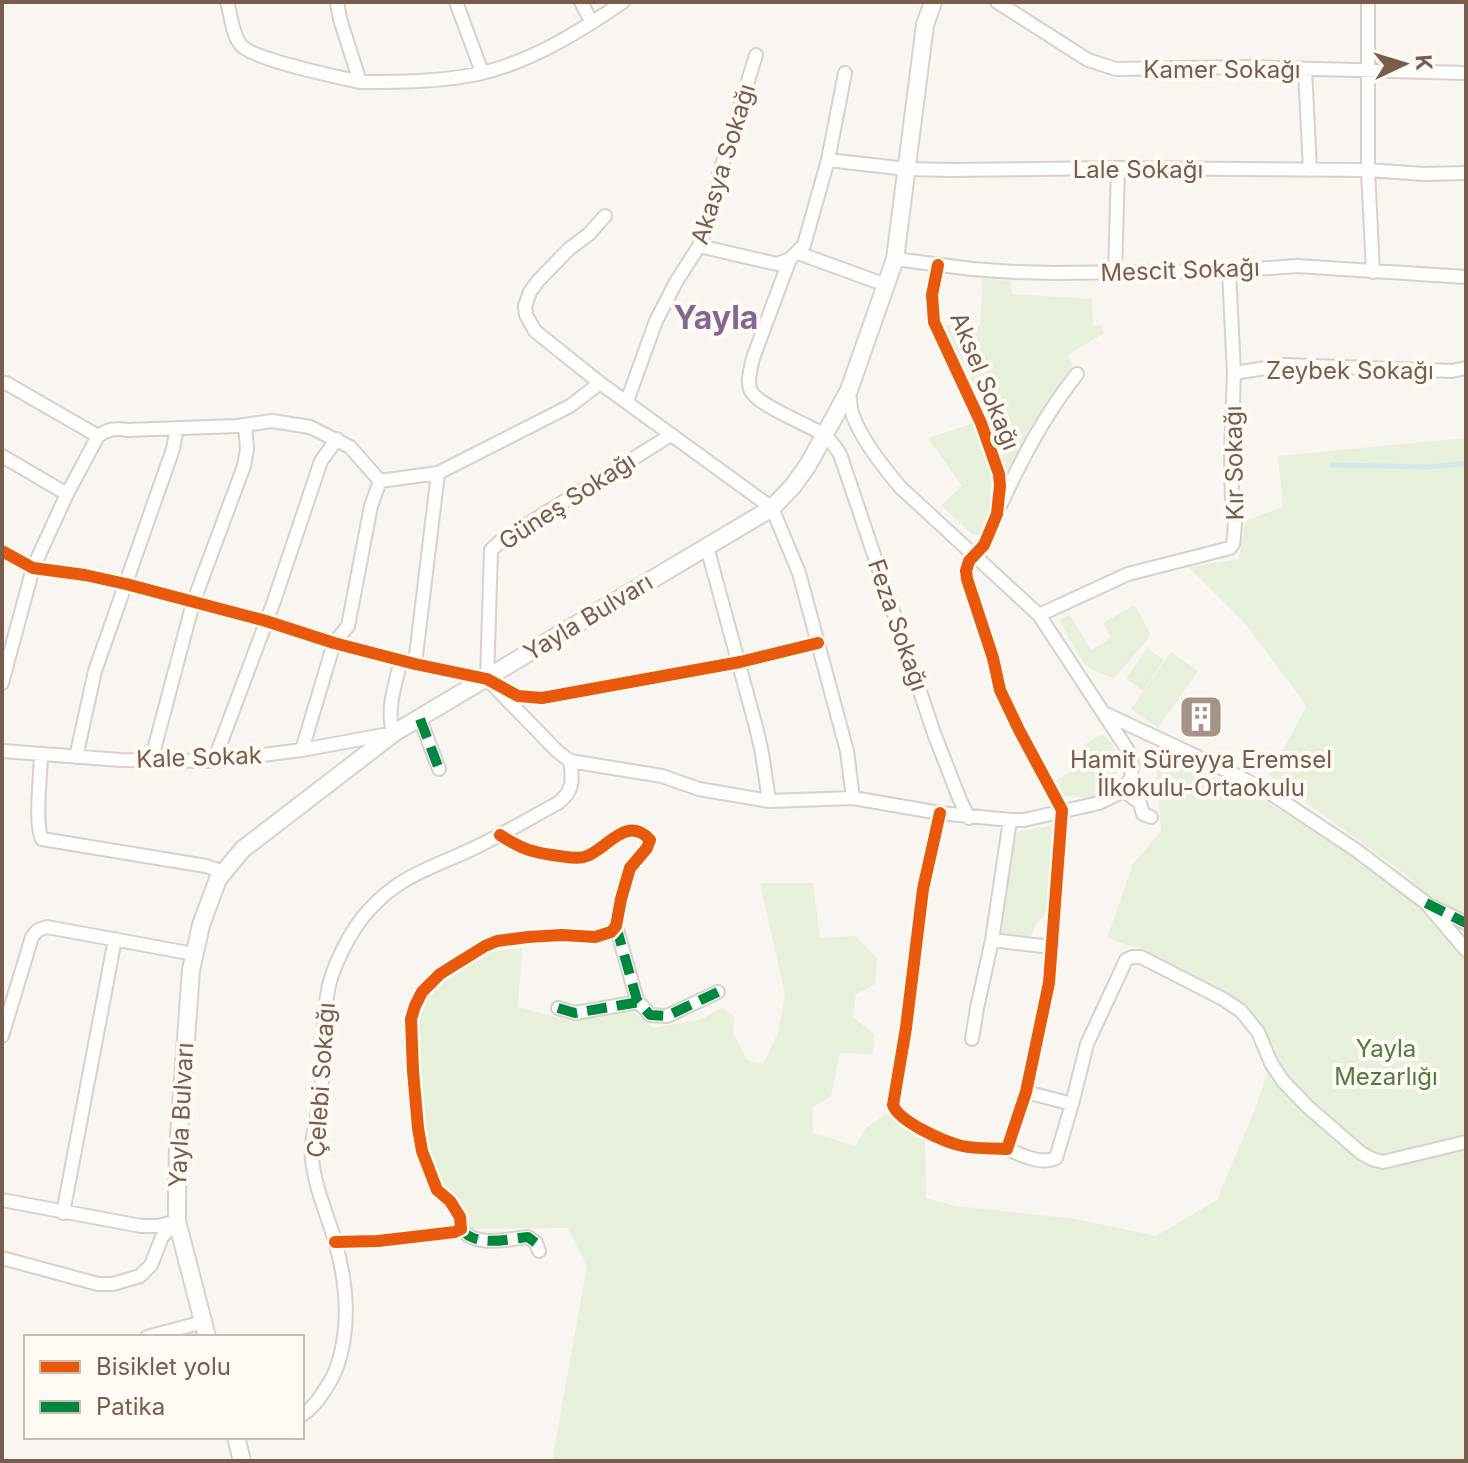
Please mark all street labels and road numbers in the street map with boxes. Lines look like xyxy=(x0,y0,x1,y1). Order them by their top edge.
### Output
street label: Kamer Sokağı xyxy=(1143,55,1301,84)
street label: Akasya Sokağı xyxy=(685,80,761,248)
street label: Lale Sokağı xyxy=(1073,155,1203,184)
street label: Mescit Sokağı xyxy=(1100,253,1260,287)
street label: Aksel Sokağı xyxy=(944,308,1026,454)
street label: Zeybek Sokağı xyxy=(1266,356,1434,385)
street label: Kır Sokağı xyxy=(1218,405,1250,521)
street label: Güneş Sokağı xyxy=(493,446,641,556)
street label: Feza Sokağı xyxy=(862,555,934,695)
street label: Yayla Bulvarı xyxy=(518,567,658,667)
street label: Kale Sokak xyxy=(136,740,262,774)
street label: Çelebi Sokağı xyxy=(301,1001,341,1159)
street label: Yayla Bulvarı xyxy=(163,1042,199,1188)

